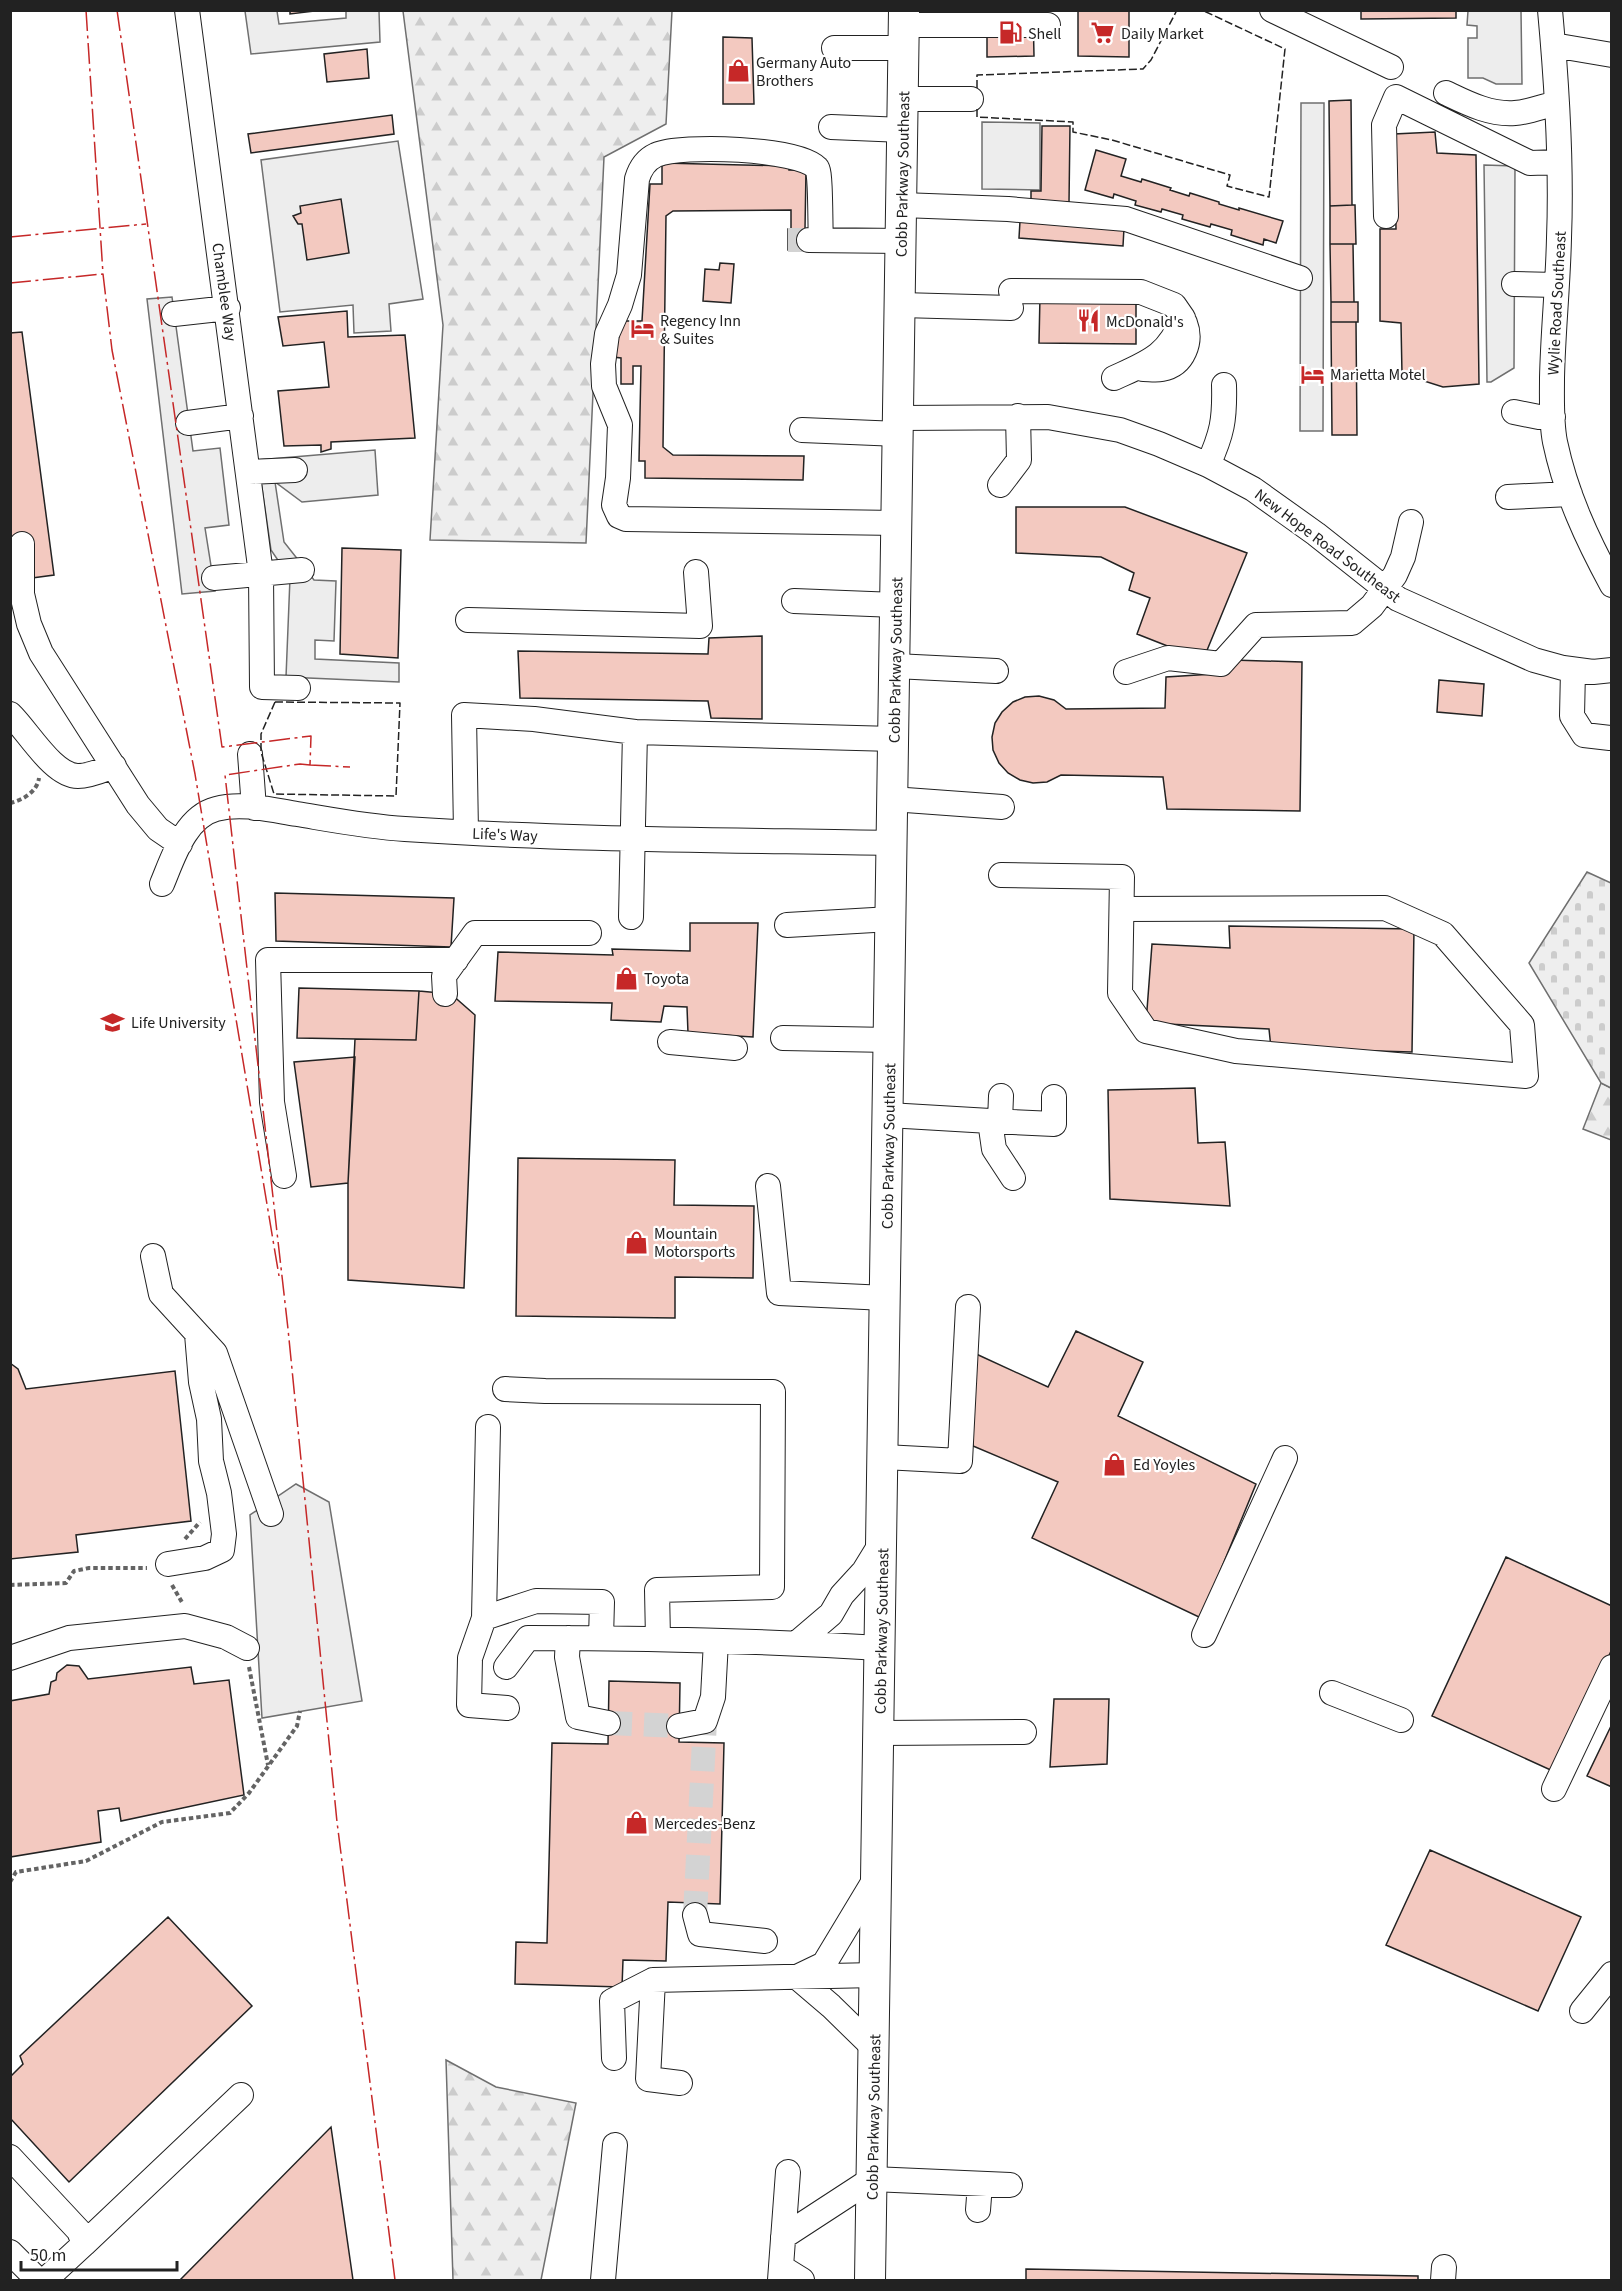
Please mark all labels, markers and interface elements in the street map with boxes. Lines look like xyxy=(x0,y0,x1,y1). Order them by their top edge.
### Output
fuel station icon: Shell xyxy=(997,20,1023,46)
supermarket icon: Daily Market xyxy=(1090,20,1116,46)
place label: Shell xyxy=(1028,23,1061,45)
place label: Daily Market xyxy=(1121,23,1204,45)
place label: Germany Auto Brothers xyxy=(756,52,851,92)
shop icon: Germany Auto Brothers xyxy=(725,58,751,84)
street label: Cobb Parkway Southeast xyxy=(891,90,915,257)
street label: Wylie Road Southeast xyxy=(1542,230,1572,376)
street label: Chamblee Way xyxy=(206,242,242,343)
restaurant icon: McDonald's xyxy=(1075,308,1101,334)
place label: Regency Inn & Suites xyxy=(660,310,741,350)
place label: McDonald's xyxy=(1106,311,1184,333)
hotel icon: Regency Inn & Suites xyxy=(629,316,655,342)
hotel icon: Marietta Motel xyxy=(1299,361,1325,387)
place label: Marietta Motel xyxy=(1330,364,1426,386)
street label: New Hope Road Southeast xyxy=(1250,484,1405,608)
street label: Cobb Parkway Southeast xyxy=(884,576,908,743)
street label: Life's Way xyxy=(472,823,539,847)
shop icon: Toyota xyxy=(613,965,639,991)
place label: Toyota xyxy=(644,968,689,990)
school or university icon: Life University xyxy=(100,1009,126,1035)
place label: Life University xyxy=(131,1012,226,1034)
street label: Cobb Parkway Southeast xyxy=(877,1062,901,1229)
place label: Mountain Motorsports xyxy=(654,1223,735,1263)
shop icon: Mountain Motorsports xyxy=(623,1229,649,1255)
shop icon: Ed Yoyles xyxy=(1102,1451,1128,1477)
place label: Ed Yoyles xyxy=(1133,1454,1195,1476)
street label: Cobb Parkway Southeast xyxy=(870,1547,894,1714)
shop icon: Mercedes-Benz xyxy=(623,1810,649,1836)
place label: Mercedes-Benz xyxy=(654,1813,756,1835)
street label: Cobb Parkway Southeast xyxy=(862,2033,886,2200)
scale bar xyxy=(21,2234,177,2272)
text: 50 m xyxy=(30,2243,66,2268)

